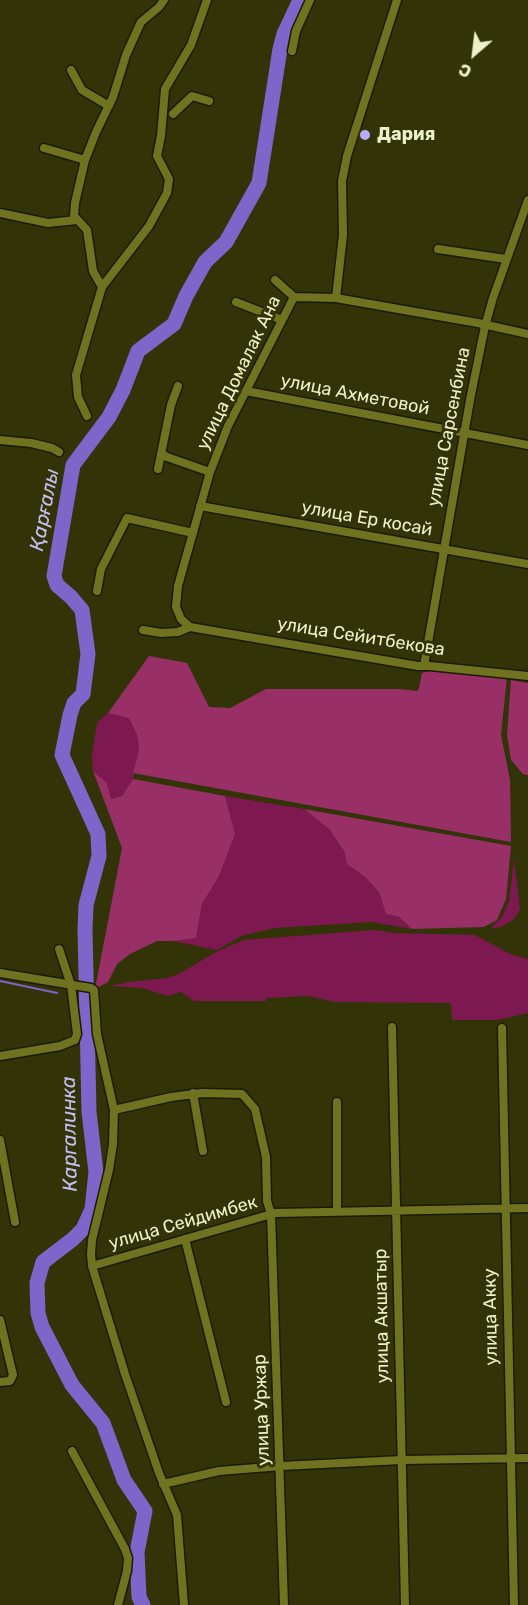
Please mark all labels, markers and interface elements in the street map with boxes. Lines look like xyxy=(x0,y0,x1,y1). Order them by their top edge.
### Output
north arrow xyxy=(444,24,504,84)
text: С xyxy=(456,59,475,81)
place label: Дария xyxy=(377,124,435,146)
marker: Дария xyxy=(358,128,372,142)
street label: улица Домалак Ана xyxy=(192,292,286,454)
street label: улица Сарсенбина xyxy=(423,345,475,509)
street label: улица Ахметовой xyxy=(279,370,431,420)
water label: Қарғалы xyxy=(25,467,65,553)
street label: улица Ер косай xyxy=(300,497,434,541)
street label: улица Сейитбекова xyxy=(276,613,446,661)
water label: Каргалинка xyxy=(57,1076,83,1192)
street label: улица Сейдимбек xyxy=(106,1191,260,1255)
street label: улица Акшатыр xyxy=(370,1248,394,1384)
street label: улица Акку xyxy=(479,1268,503,1366)
street label: улица Уржар xyxy=(249,1354,275,1466)

